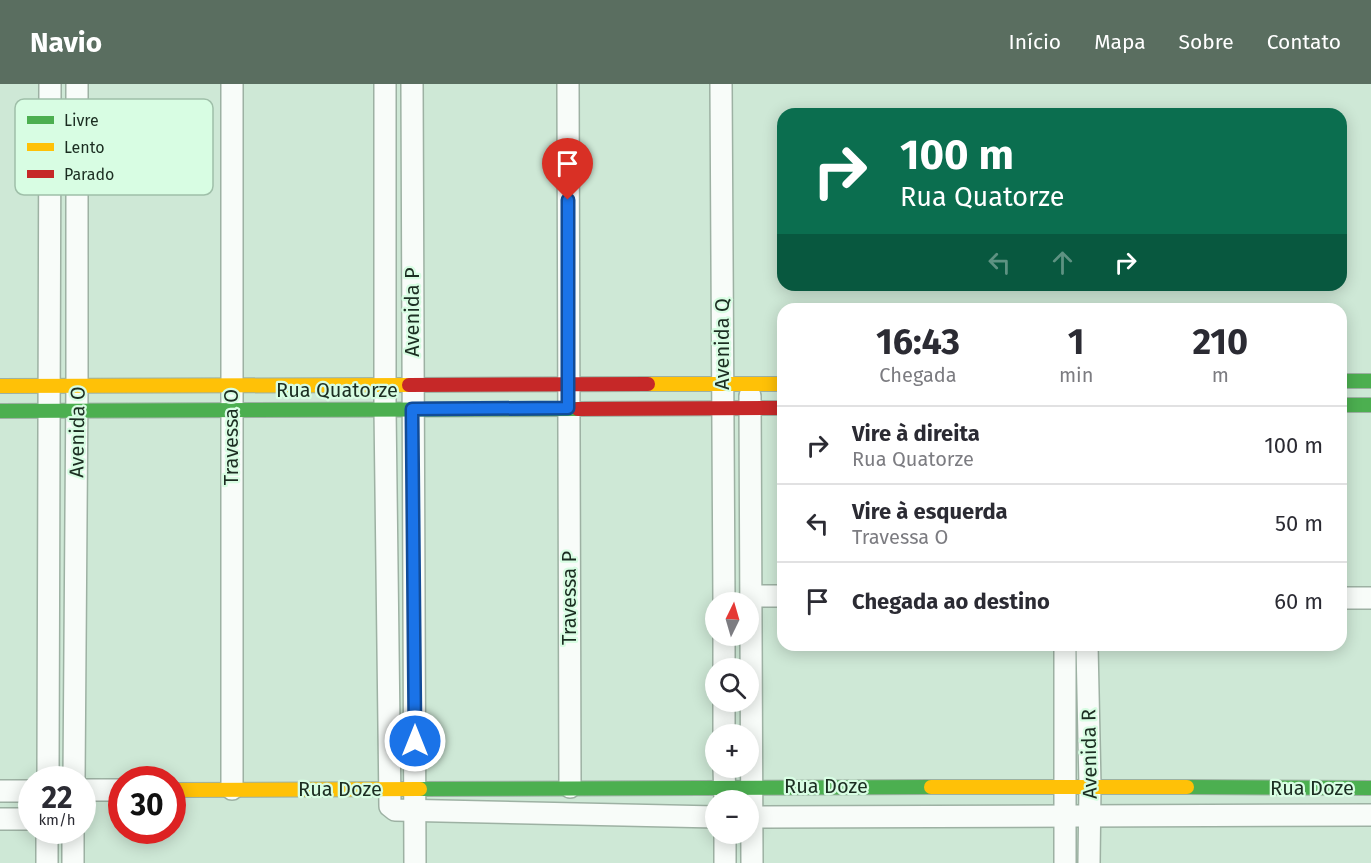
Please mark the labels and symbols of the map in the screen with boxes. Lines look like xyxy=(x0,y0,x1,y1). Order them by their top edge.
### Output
legend xyxy=(15,99,213,195)
text: Livre xyxy=(64,111,99,130)
text: Lento xyxy=(64,138,105,157)
pin xyxy=(542,138,593,200)
text: Parado xyxy=(64,165,114,184)
street label: Avenida P xyxy=(400,267,424,357)
street label: Avenida Q xyxy=(710,298,734,390)
street label: Rua Quatorze xyxy=(276,378,398,402)
street label: Avenida O xyxy=(64,386,90,478)
street label: Travessa O xyxy=(219,389,243,485)
street label: Travessa P xyxy=(557,551,581,645)
north arrow xyxy=(705,592,759,646)
position arrow xyxy=(383,709,447,773)
street label: Avenida R xyxy=(1076,709,1102,799)
speed limit sign: 30 xyxy=(108,766,186,844)
street label: Rua Doze xyxy=(784,774,868,798)
street label: Rua Doze xyxy=(1270,776,1354,800)
street label: Rua Doze xyxy=(298,777,382,801)

